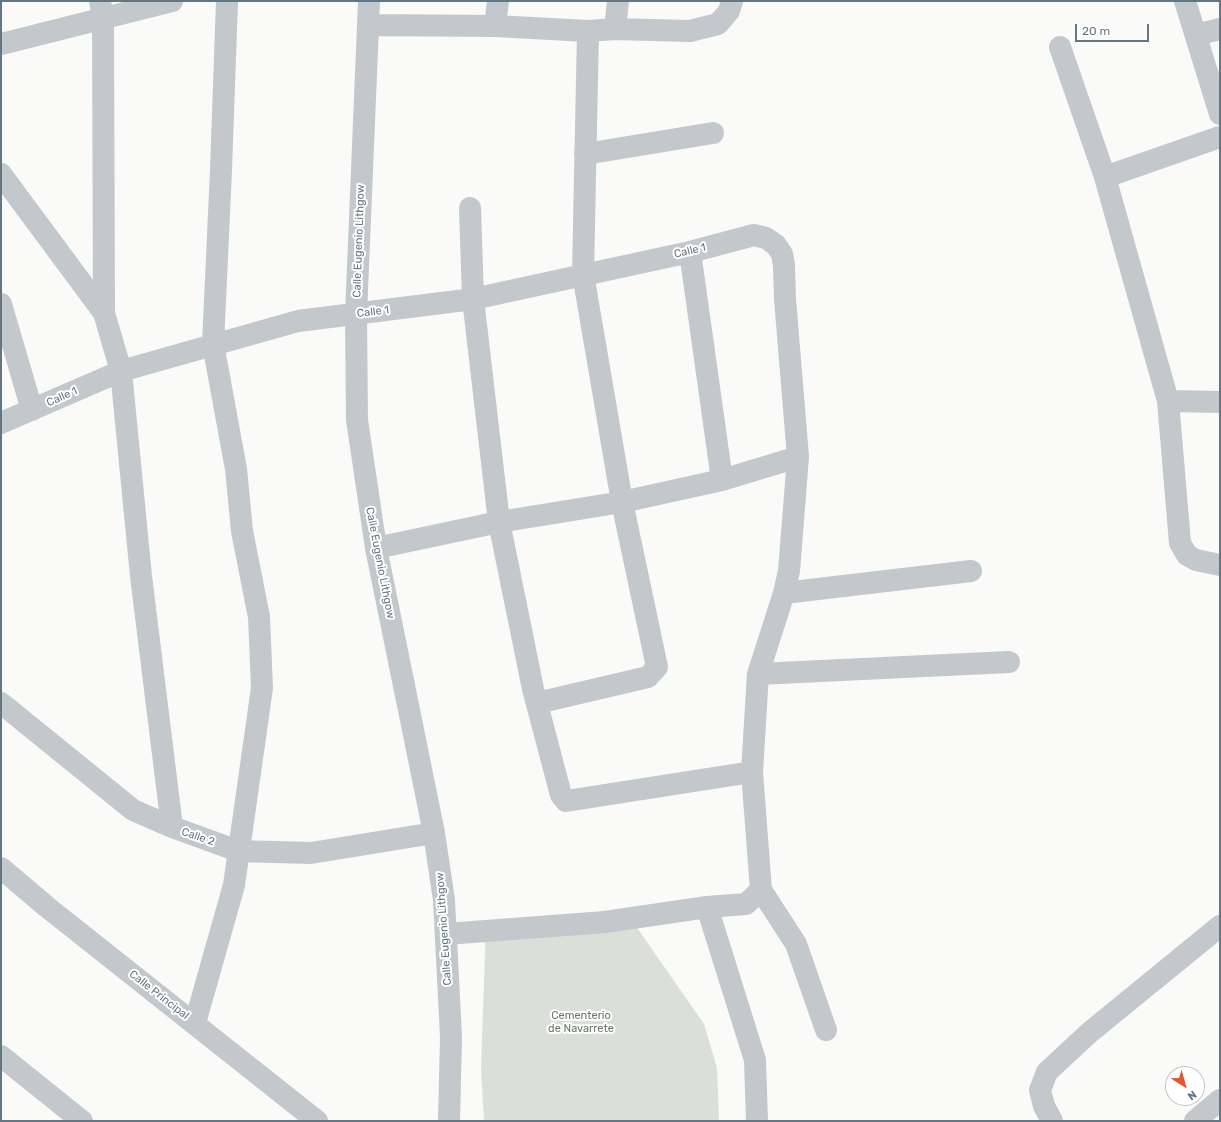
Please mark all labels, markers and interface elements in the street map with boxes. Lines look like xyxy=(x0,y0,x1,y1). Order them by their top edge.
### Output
scale bar xyxy=(1077,16,1151,42)
text: 20 m xyxy=(1082,24,1110,38)
street label: Calle Eugenio Lithgow xyxy=(350,184,368,298)
street label: Calle 1 xyxy=(673,241,707,261)
street label: Calle 1 xyxy=(356,303,390,321)
street label: Calle 1 xyxy=(45,384,79,410)
street label: Calle Eugenio Lithgow xyxy=(363,506,397,620)
street label: Calle 2 xyxy=(180,825,216,849)
street label: Calle Eugenio Lithgow xyxy=(433,872,455,986)
street label: Calle Principal xyxy=(126,968,192,1022)
park label: Cementerio de Navarrete xyxy=(548,1009,614,1035)
north arrow xyxy=(1165,1066,1205,1106)
text: N xyxy=(1185,1088,1199,1103)

